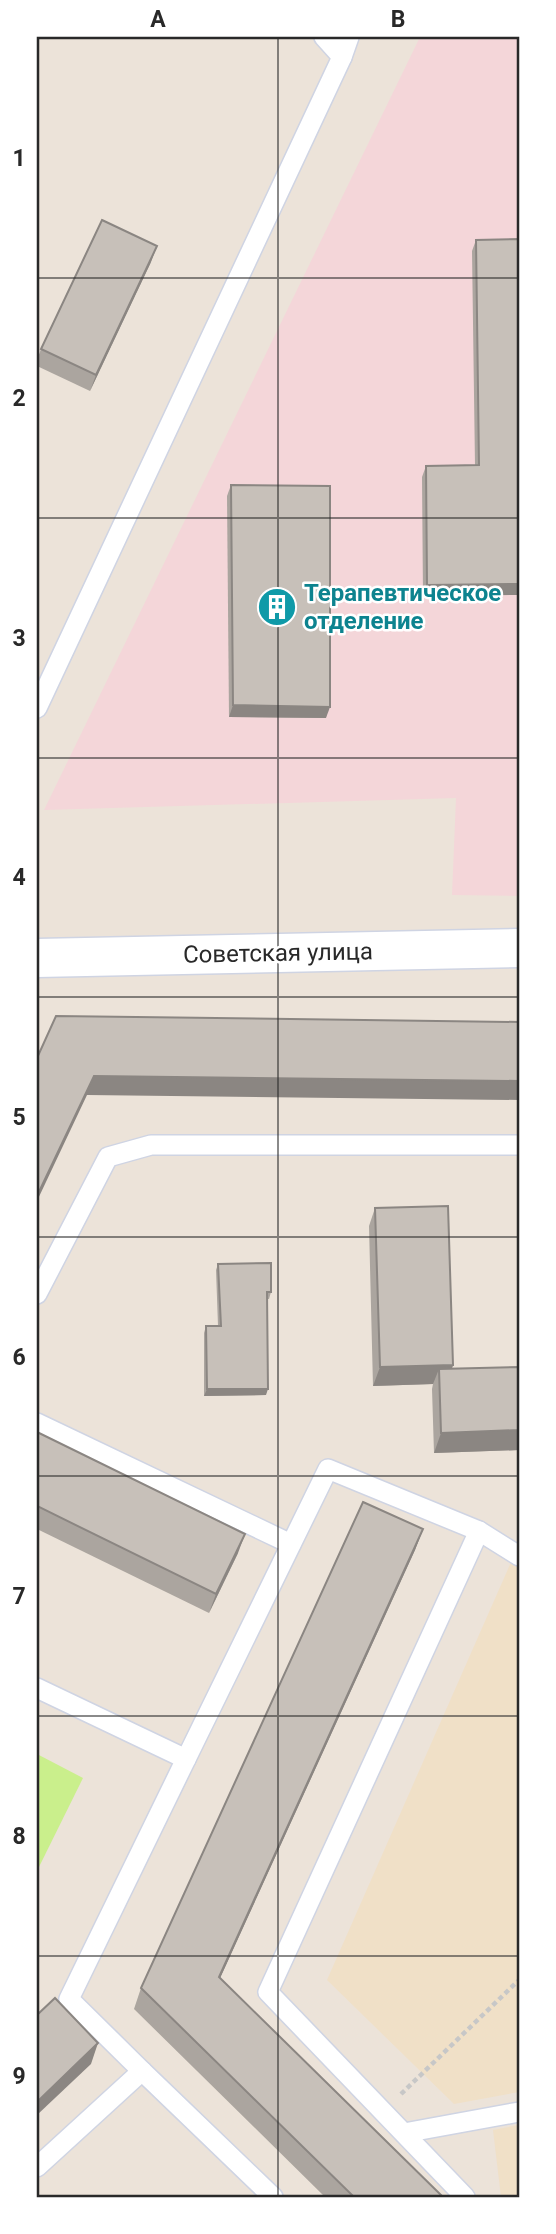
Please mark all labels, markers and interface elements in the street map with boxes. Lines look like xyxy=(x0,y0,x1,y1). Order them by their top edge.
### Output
text: A xyxy=(150,6,166,33)
text: B xyxy=(391,6,405,33)
text: 1 xyxy=(12,145,26,172)
text: 2 xyxy=(12,385,26,412)
place label: Терапевтическое отделение xyxy=(304,579,501,635)
building icon: Терапевтическое отделение xyxy=(256,586,298,628)
text: 3 xyxy=(12,625,26,652)
text: 4 xyxy=(12,864,26,891)
street label: Советская улица xyxy=(183,937,373,969)
text: 5 xyxy=(12,1104,26,1131)
text: 6 xyxy=(12,1344,26,1371)
text: 7 xyxy=(12,1583,26,1610)
text: 8 xyxy=(12,1823,26,1850)
text: 9 xyxy=(12,2063,26,2090)

